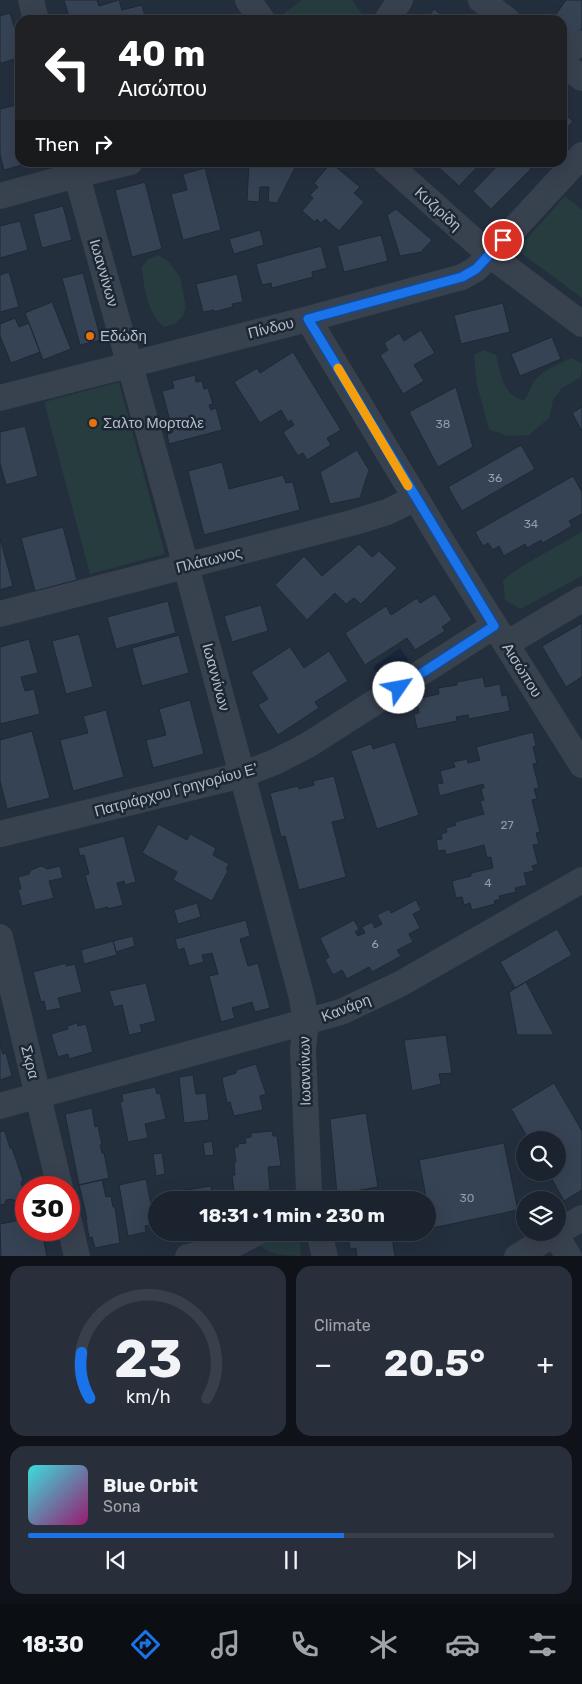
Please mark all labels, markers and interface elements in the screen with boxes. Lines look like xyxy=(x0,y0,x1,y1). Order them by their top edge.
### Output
text: 40 m xyxy=(118,33,205,75)
icon: left xyxy=(35,35,100,100)
text: Αισώπου xyxy=(118,75,207,102)
icon: right xyxy=(89,130,117,158)
text: Then xyxy=(35,133,79,156)
street label: Κυζιρίδη xyxy=(411,183,465,235)
pin xyxy=(482,219,524,261)
icon: arrive xyxy=(489,226,517,254)
street label: Ιωαννίνων xyxy=(86,237,122,309)
street label: Πίνδου xyxy=(246,314,296,342)
place label: Εδώδη xyxy=(100,327,147,345)
marker: Εδώδη xyxy=(84,330,96,342)
place label: Σαλτο Μορταλε xyxy=(103,414,204,432)
marker: Σαλτο Μορταλε xyxy=(87,417,99,429)
house number: 38 xyxy=(436,417,450,431)
house number: 36 xyxy=(488,471,502,485)
house number: 34 xyxy=(524,517,539,531)
street label: Πλάτωνος xyxy=(174,543,244,577)
street label: Αισώπου xyxy=(498,639,546,701)
street label: Ιωαννίνων xyxy=(198,641,234,713)
position arrow xyxy=(372,661,424,713)
street label: Πατριάρχου Γρηγορίου Ε' xyxy=(92,759,260,821)
house number: 27 xyxy=(500,818,514,832)
house number: 4 xyxy=(484,876,492,890)
house number: 6 xyxy=(371,937,379,951)
street label: Κανάρη xyxy=(319,990,373,1026)
street label: Ιωαννίνων xyxy=(295,1036,315,1106)
street label: Σκρα xyxy=(17,1043,43,1081)
map controls xyxy=(516,1131,566,1241)
button: search xyxy=(516,1131,566,1181)
speed limit sign: 30 xyxy=(15,1176,80,1241)
house number: 30 xyxy=(460,1191,474,1205)
button: layers xyxy=(516,1191,566,1241)
text: 18:31 · 1 min · 230 m xyxy=(199,1204,385,1227)
text: Climate xyxy=(314,1316,371,1335)
text: 23 xyxy=(114,1328,182,1390)
text: 20.5° xyxy=(384,1340,485,1386)
text: − xyxy=(314,1348,332,1381)
text: + xyxy=(537,1348,554,1381)
text: km/h xyxy=(126,1386,170,1407)
text: Blue Orbit xyxy=(103,1474,198,1497)
text: Sona xyxy=(103,1497,141,1516)
icon: previous xyxy=(102,1546,130,1574)
icon: pause xyxy=(277,1546,305,1574)
icon: next xyxy=(452,1546,480,1574)
icon: directions xyxy=(128,1627,163,1662)
icon: music xyxy=(208,1627,243,1662)
icon: phone xyxy=(287,1627,322,1662)
icon: climate xyxy=(366,1627,401,1662)
icon: car xyxy=(445,1627,480,1662)
icon: filters xyxy=(525,1627,560,1662)
text: 18:30 xyxy=(22,1631,84,1658)

